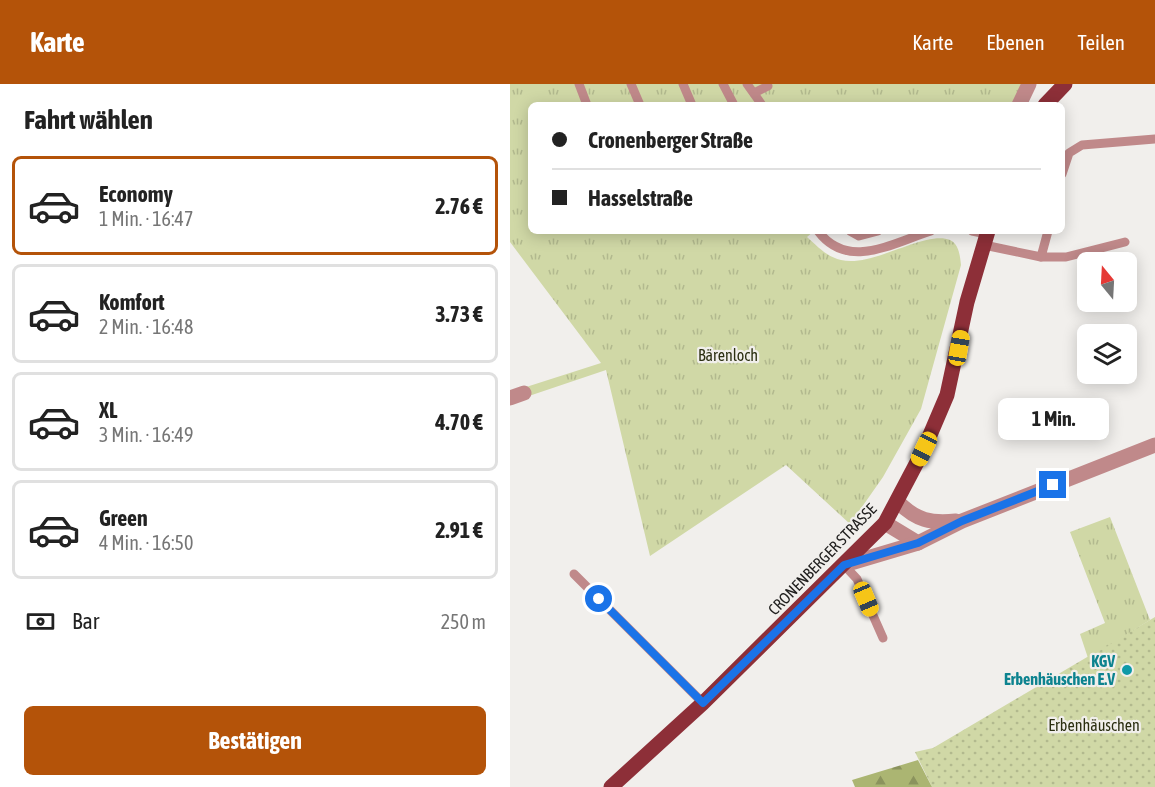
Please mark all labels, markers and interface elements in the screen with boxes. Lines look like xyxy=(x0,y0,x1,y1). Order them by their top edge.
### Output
text: Karte xyxy=(30,26,85,58)
text: Karte xyxy=(912,30,953,54)
text: Ebenen xyxy=(986,30,1045,54)
text: Teilen xyxy=(1078,30,1125,54)
text: Fahrt wählen xyxy=(24,104,153,135)
text: Cronenberger Straße xyxy=(588,127,753,153)
icon: car xyxy=(27,179,81,233)
text: Economy xyxy=(99,181,173,207)
text: Hasselstraße xyxy=(588,185,693,211)
text: 2.76 € xyxy=(435,193,483,219)
text: 1 Min. · 16:47 xyxy=(99,207,193,230)
north arrow xyxy=(1077,252,1137,312)
map controls xyxy=(1077,252,1137,384)
icon: car xyxy=(27,287,81,341)
text: Komfort xyxy=(99,289,165,315)
text: 3.73 € xyxy=(435,301,483,327)
text: 2 Min. · 16:48 xyxy=(99,315,193,338)
button: layers xyxy=(1077,324,1137,384)
car xyxy=(947,329,971,367)
park label: Bärenloch xyxy=(698,346,758,364)
icon: car xyxy=(27,395,81,449)
text: XL xyxy=(99,397,117,423)
callout: 1 Min. xyxy=(998,398,1108,440)
text: 1 Min. xyxy=(1032,407,1075,430)
text: 4.70 € xyxy=(435,409,483,435)
text: 3 Min. · 16:49 xyxy=(99,423,193,446)
car xyxy=(908,429,940,469)
route end xyxy=(1039,471,1066,498)
street label: CRONENBERGER STRASSE xyxy=(764,500,880,618)
icon: car xyxy=(27,503,81,557)
text: Green xyxy=(99,505,148,531)
text: 2.91 € xyxy=(435,517,483,543)
text: 4 Min. · 16:50 xyxy=(99,531,193,554)
car xyxy=(851,579,881,619)
route start xyxy=(585,585,612,612)
icon: cash xyxy=(24,605,57,638)
text: Bar xyxy=(72,608,99,634)
text: 250 m xyxy=(441,610,486,633)
place label: KGV Erbenhäuschen E.V xyxy=(1004,652,1115,688)
marker: KGV Erbenhäuschen E.V xyxy=(1120,663,1134,677)
button: Bestätigen xyxy=(24,706,486,775)
park label: Erbenhäuschen xyxy=(1048,716,1140,734)

